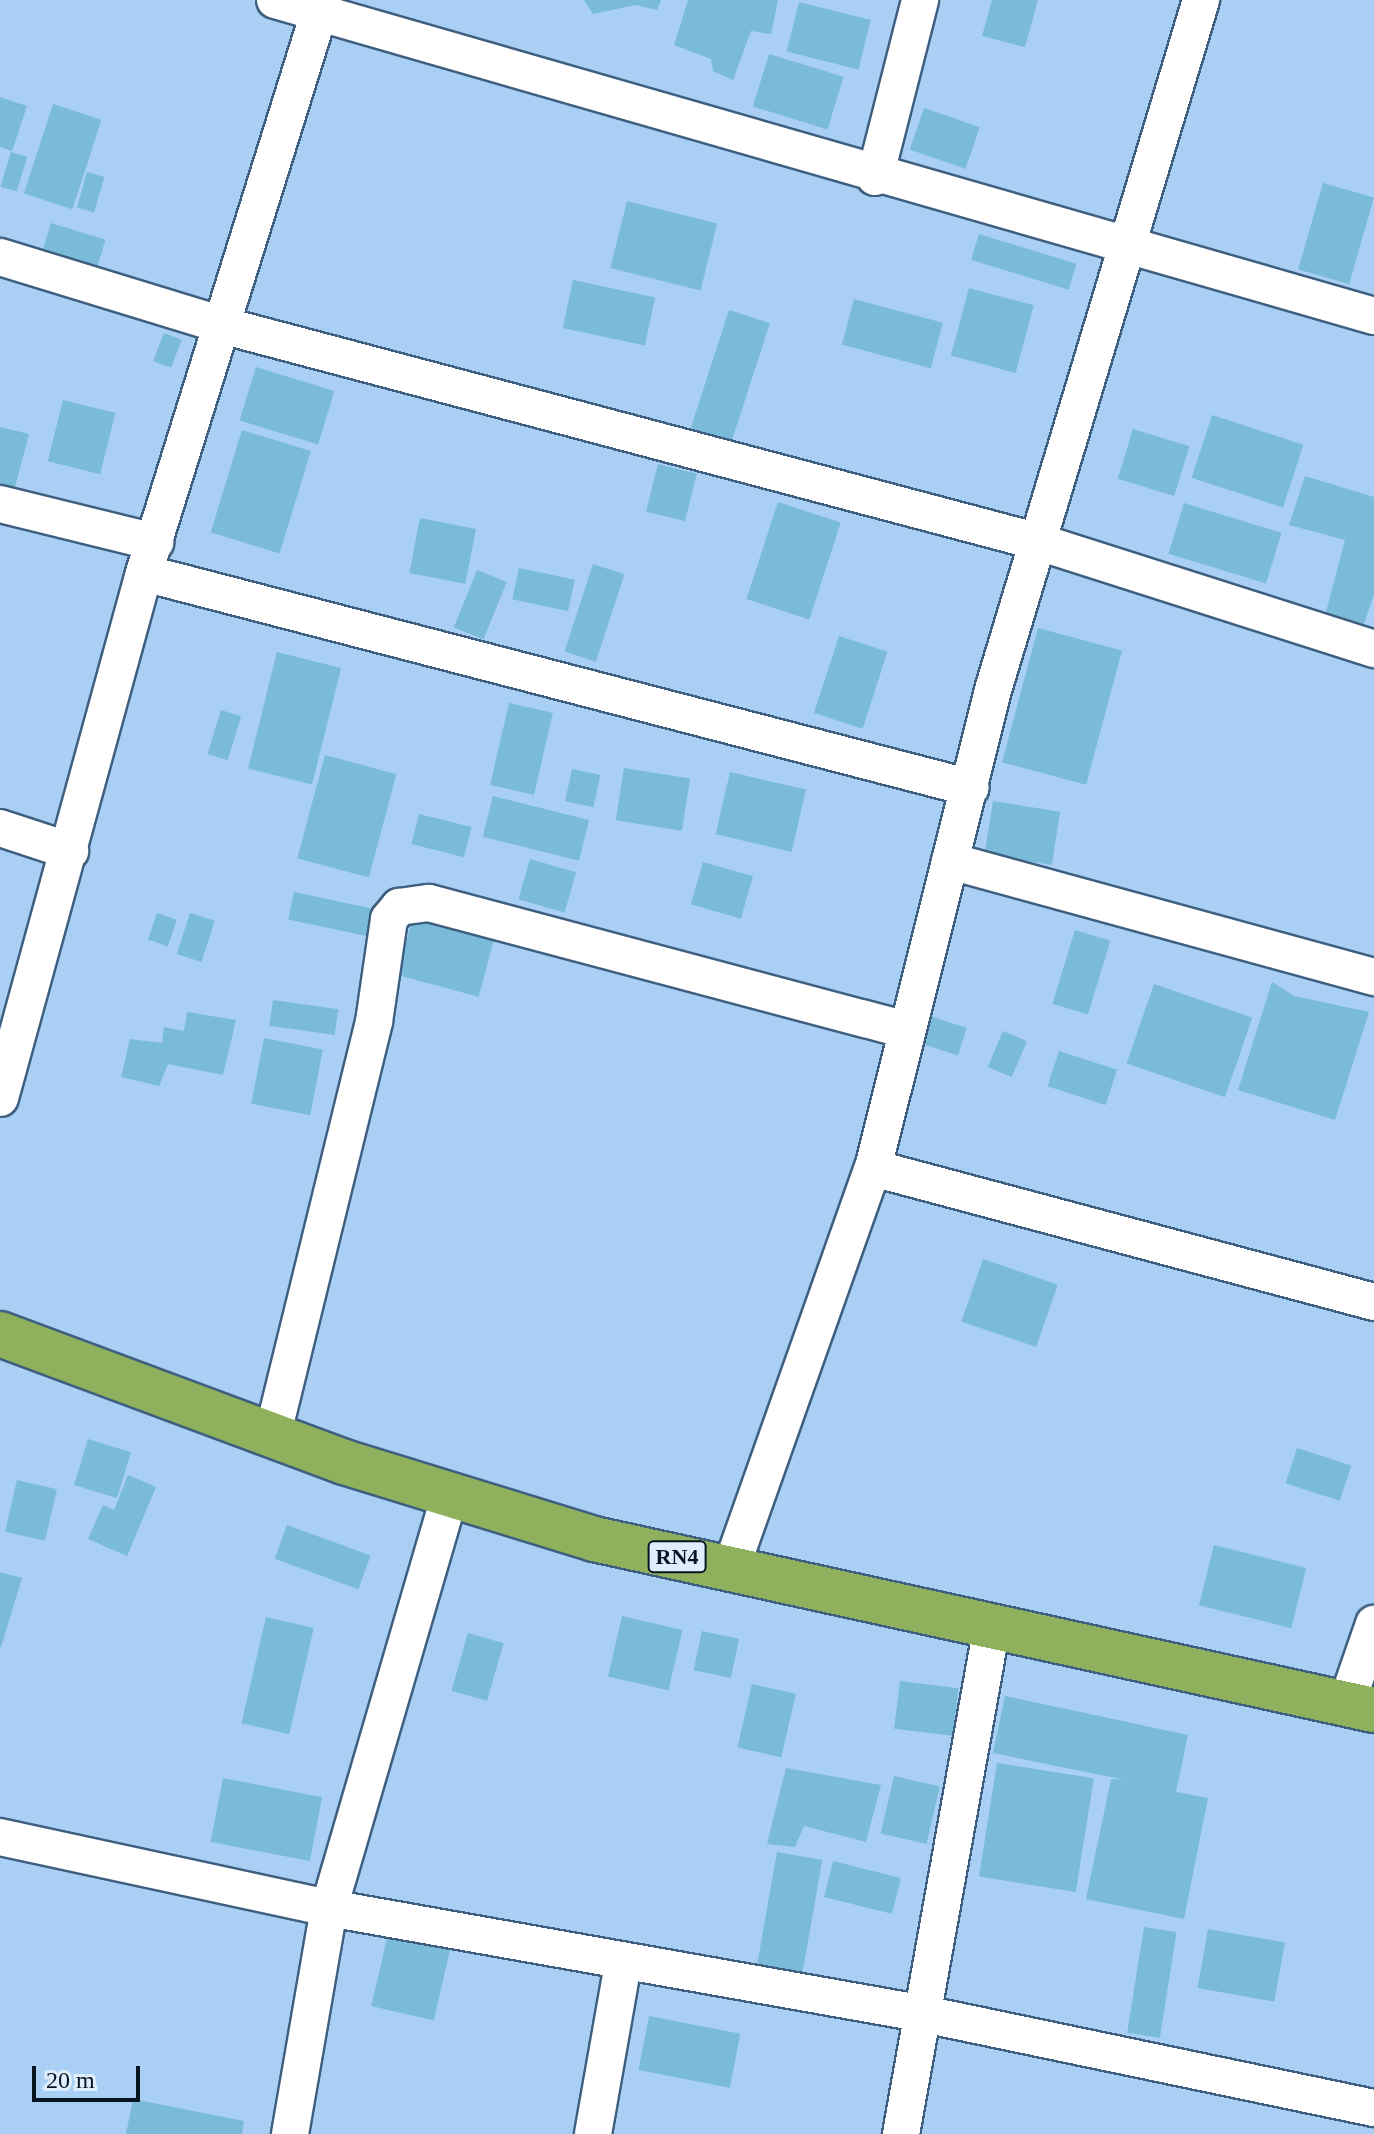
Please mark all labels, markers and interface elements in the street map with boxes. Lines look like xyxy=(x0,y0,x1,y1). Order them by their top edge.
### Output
road number: RN4 xyxy=(647,1539,707,1575)
scale bar xyxy=(36,2050,144,2100)
text: 20 m xyxy=(46,2067,95,2093)

